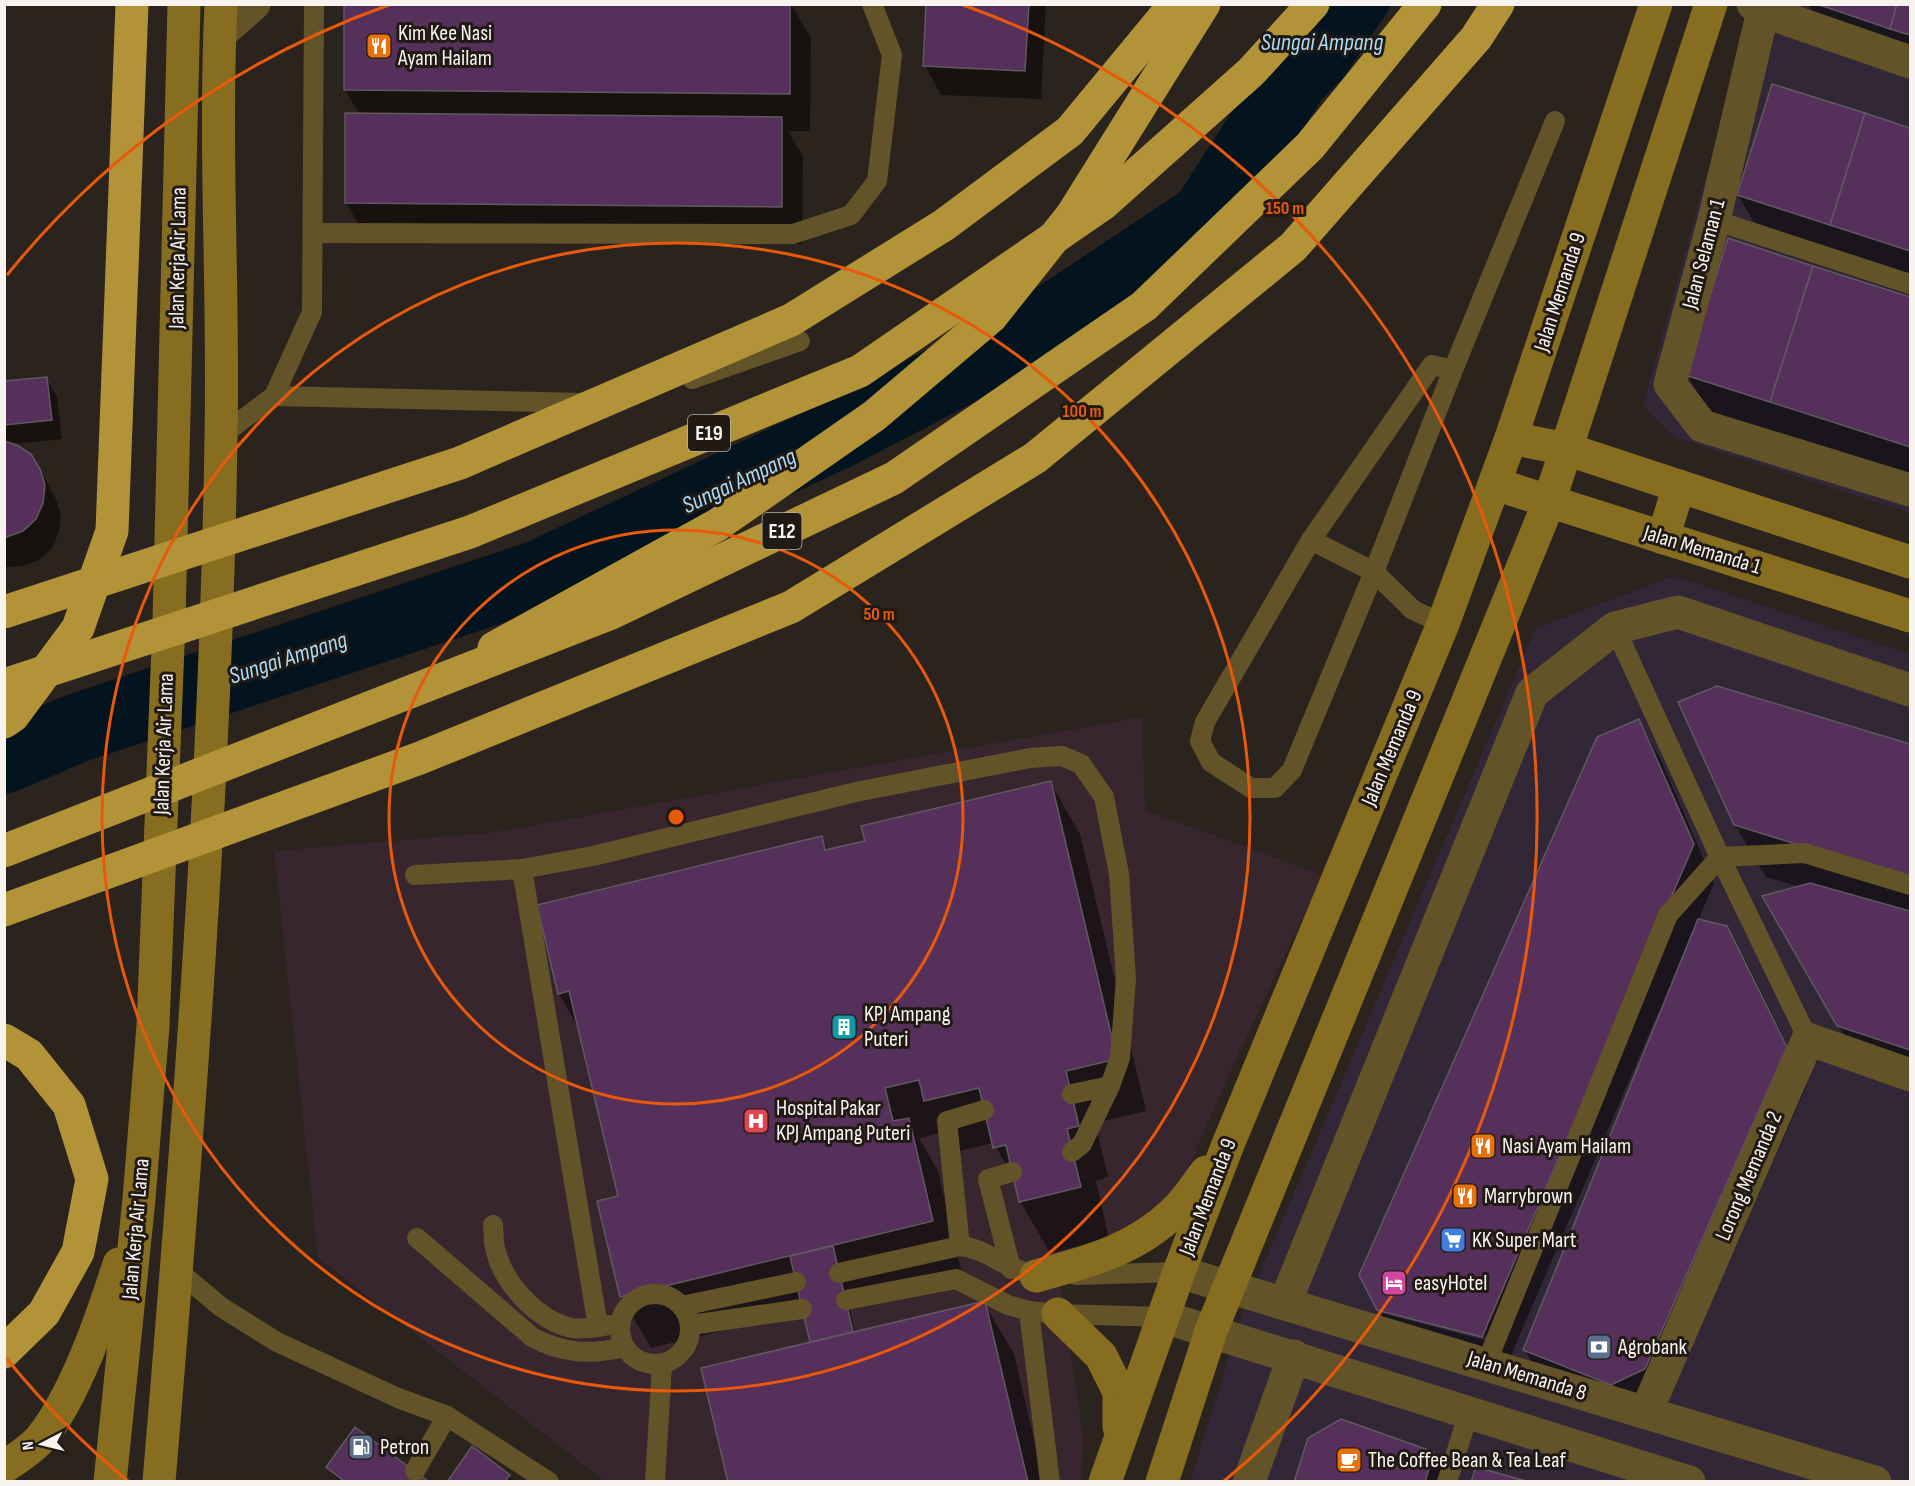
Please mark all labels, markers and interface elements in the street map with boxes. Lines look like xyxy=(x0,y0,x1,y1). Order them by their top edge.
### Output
place label: Kim Kee Nasi Ayam Hailam xyxy=(397,20,492,72)
water label: Sungai Ampang xyxy=(1261,28,1383,57)
restaurant icon: Kim Kee Nasi Ayam Hailam xyxy=(364,31,394,61)
street label: Jalan Kerja Air Lama xyxy=(163,187,193,330)
street label: Jalan Selaman 1 xyxy=(1676,196,1732,313)
text: 150 m xyxy=(1266,198,1304,219)
street label: Jalan Memanda 9 xyxy=(1528,229,1592,356)
text: 100 m xyxy=(1063,401,1102,422)
road number: E19 xyxy=(688,415,730,451)
water label: Sungai Ampang xyxy=(677,442,801,520)
road number: E12 xyxy=(762,513,802,549)
street label: Jalan Memanda 1 xyxy=(1639,519,1764,581)
text: 50 m xyxy=(863,604,895,625)
water label: Sungai Ampang xyxy=(225,625,351,691)
street label: Jalan Kerja Air Lama xyxy=(148,673,180,816)
street label: Jalan Memanda 9 xyxy=(1355,686,1429,811)
centre of rings xyxy=(666,807,686,827)
place label: KPJ Ampang Puteri xyxy=(864,1001,951,1053)
building icon: KPJ Ampang Puteri xyxy=(829,1012,859,1042)
place label: Hospital Pakar KPJ Ampang Puteri xyxy=(776,1095,910,1147)
hospital icon: Hospital Pakar KPJ Ampang Puteri xyxy=(741,1106,771,1136)
street label: Lorong Memanda 2 xyxy=(1710,1107,1788,1245)
restaurant icon: Nasi Ayam Hailam xyxy=(1468,1131,1498,1161)
place label: Nasi Ayam Hailam xyxy=(1502,1133,1631,1160)
street label: Jalan Memanda 9 xyxy=(1173,1135,1243,1260)
street label: Jalan Kerja Air Lama xyxy=(116,1157,156,1302)
restaurant icon: Marrybrown xyxy=(1450,1181,1480,1211)
place label: Marrybrown xyxy=(1484,1183,1573,1210)
supermarket icon: KK Super Mart xyxy=(1438,1225,1468,1255)
place label: KK Super Mart xyxy=(1472,1227,1577,1254)
hotel icon: easyHotel xyxy=(1379,1268,1409,1298)
place label: easyHotel xyxy=(1414,1270,1487,1297)
bank icon: Agrobank xyxy=(1584,1332,1614,1362)
place label: Agrobank xyxy=(1617,1334,1688,1361)
street label: Jalan Memanda 8 xyxy=(1463,1345,1590,1407)
north arrow xyxy=(12,1414,72,1474)
fuel station icon: Petron xyxy=(346,1432,376,1462)
place label: Petron xyxy=(380,1434,429,1461)
text: N xyxy=(19,1440,39,1451)
cafe icon: The Coffee Bean & Tea Leaf xyxy=(1334,1445,1364,1475)
place label: The Coffee Bean & Tea Leaf xyxy=(1368,1447,1566,1474)

